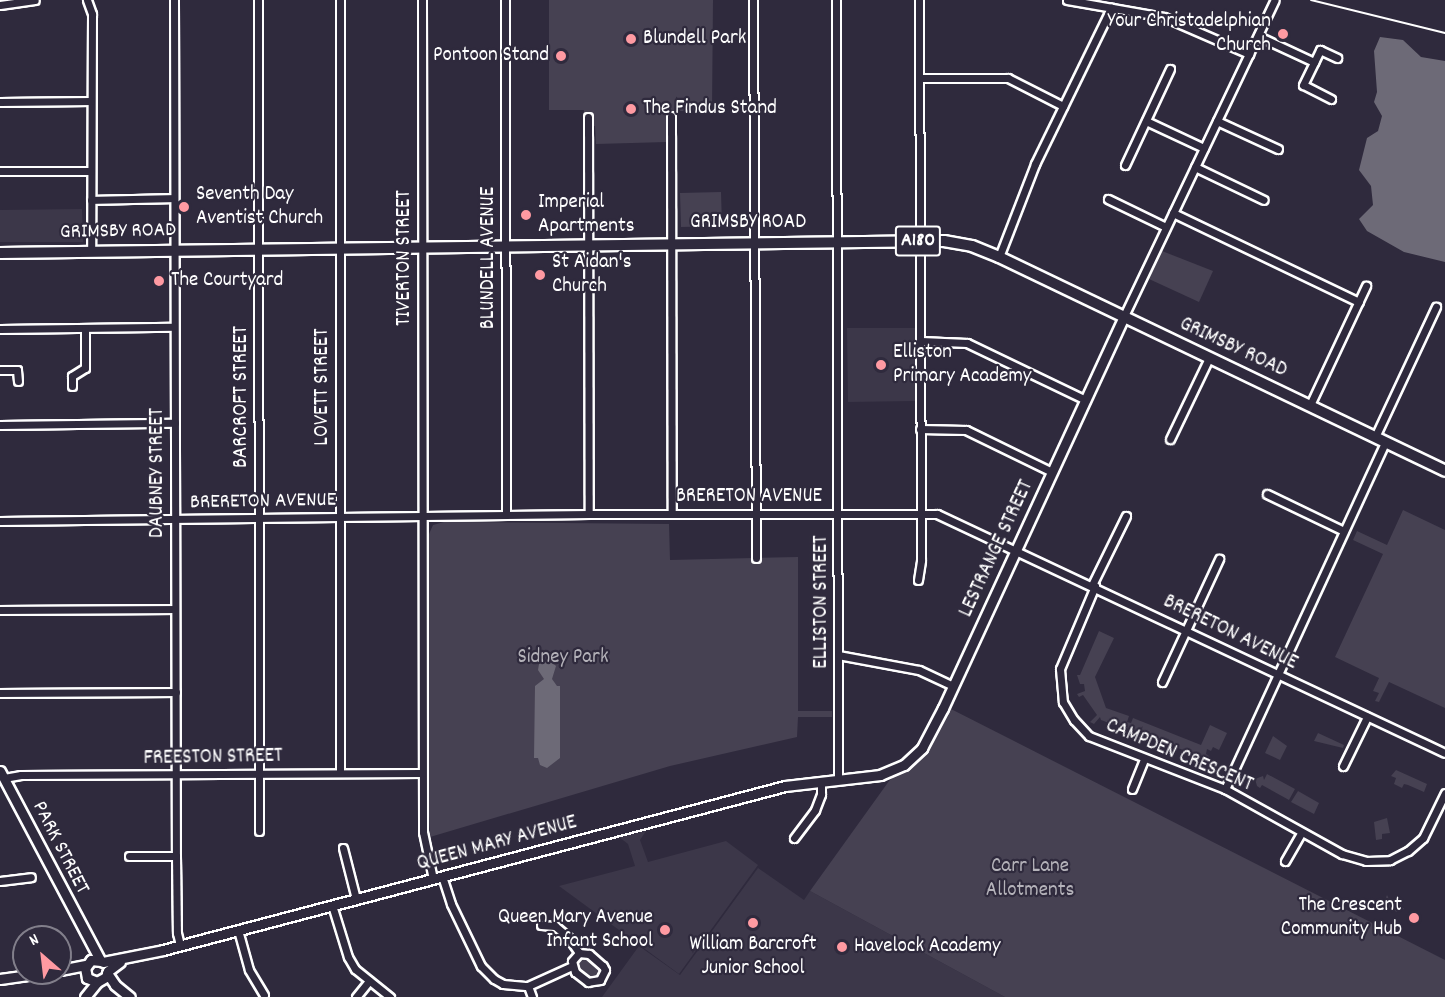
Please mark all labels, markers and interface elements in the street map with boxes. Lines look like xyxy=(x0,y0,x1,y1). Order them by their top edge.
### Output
place label: Your Christadelphian Church xyxy=(1107,9,1271,59)
place label: Blundell Park xyxy=(643,26,746,52)
marker: Your Christadelphian Church xyxy=(1276,27,1290,41)
marker: Blundell Park xyxy=(624,32,638,46)
place label: Pontoon Stand xyxy=(433,43,549,69)
marker: Pontoon Stand xyxy=(554,49,568,63)
place label: The Findus Stand xyxy=(643,96,777,122)
marker: The Findus Stand xyxy=(624,102,638,116)
place label: Seventh Day Aventist Church xyxy=(196,182,323,232)
street label: BLUNDELL AVENUE xyxy=(476,187,502,329)
street label: TIVERTON STREET xyxy=(392,190,418,326)
place label: Imperial Apartments xyxy=(538,190,634,240)
marker: Seventh Day Aventist Church xyxy=(177,200,191,214)
marker: Imperial Apartments xyxy=(519,208,533,222)
street label: GRIMSBY ROAD xyxy=(690,210,806,236)
street label: GRIMSBY ROAD xyxy=(60,218,176,246)
road number: A180 xyxy=(894,224,942,258)
place label: St Aidan's Church xyxy=(552,250,632,300)
place label: The Courtyard xyxy=(171,268,283,294)
marker: St Aidan's Church xyxy=(533,268,547,282)
marker: The Courtyard xyxy=(152,274,166,288)
street label: GRIMSBY ROAD xyxy=(1175,312,1291,384)
street label: BARCROFT STREET xyxy=(229,326,255,468)
street label: LOVETT STREET xyxy=(310,328,336,446)
place label: Elliston Primary Academy xyxy=(893,340,1031,390)
marker: Elliston Primary Academy xyxy=(874,358,888,372)
street label: DAUBNEY STREET xyxy=(145,408,171,538)
street label: LESTRANGE STREET xyxy=(954,477,1040,621)
street label: BRERETON AVENUE xyxy=(676,484,822,510)
street label: BRERETON AVENUE xyxy=(190,488,336,516)
street label: ELLISTON STREET xyxy=(809,535,835,669)
street label: BRERETON AVENUE xyxy=(1159,590,1301,676)
park label: Sidney Park xyxy=(518,645,608,671)
street label: CAMPDEN CRESCENT xyxy=(1102,714,1256,798)
street label: FREESTON STREET xyxy=(143,744,283,772)
street label: PARK STREET xyxy=(26,797,94,899)
street label: QUEEN MARY AVENUE xyxy=(414,811,580,877)
park label: Carr Lane Allotments xyxy=(986,854,1074,904)
place label: The Crescent Community Hub xyxy=(1281,893,1402,943)
place label: Queen Mary Avenue Infant School xyxy=(498,905,653,955)
marker: The Crescent Community Hub xyxy=(1407,911,1421,925)
marker: William Barcroft Junior School xyxy=(746,916,760,930)
marker: Queen Mary Avenue Infant School xyxy=(658,923,672,937)
north arrow xyxy=(12,925,72,985)
text: N xyxy=(25,928,43,952)
place label: William Barcroft Junior School xyxy=(689,932,817,982)
place label: Havelock Academy xyxy=(854,934,1001,960)
marker: Havelock Academy xyxy=(835,940,849,954)

